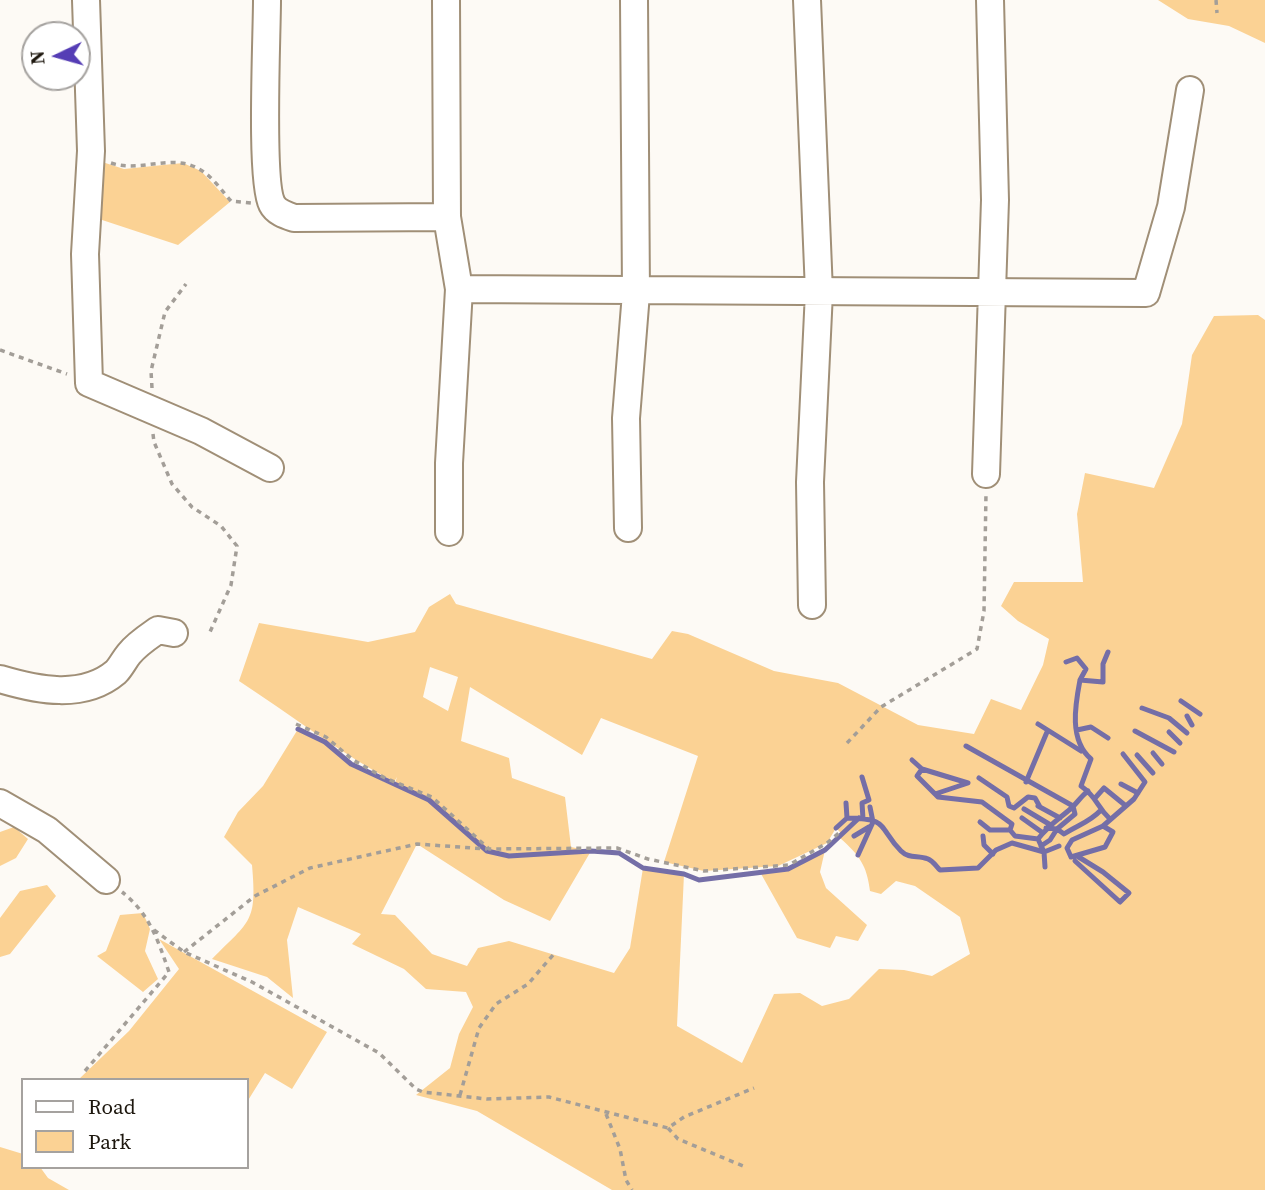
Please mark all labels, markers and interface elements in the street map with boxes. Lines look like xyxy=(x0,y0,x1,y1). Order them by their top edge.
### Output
north arrow xyxy=(21,21,91,91)
text: N xyxy=(24,50,51,66)
legend xyxy=(21,1078,248,1169)
text: Road xyxy=(88,1092,136,1121)
text: Park xyxy=(88,1127,131,1156)

